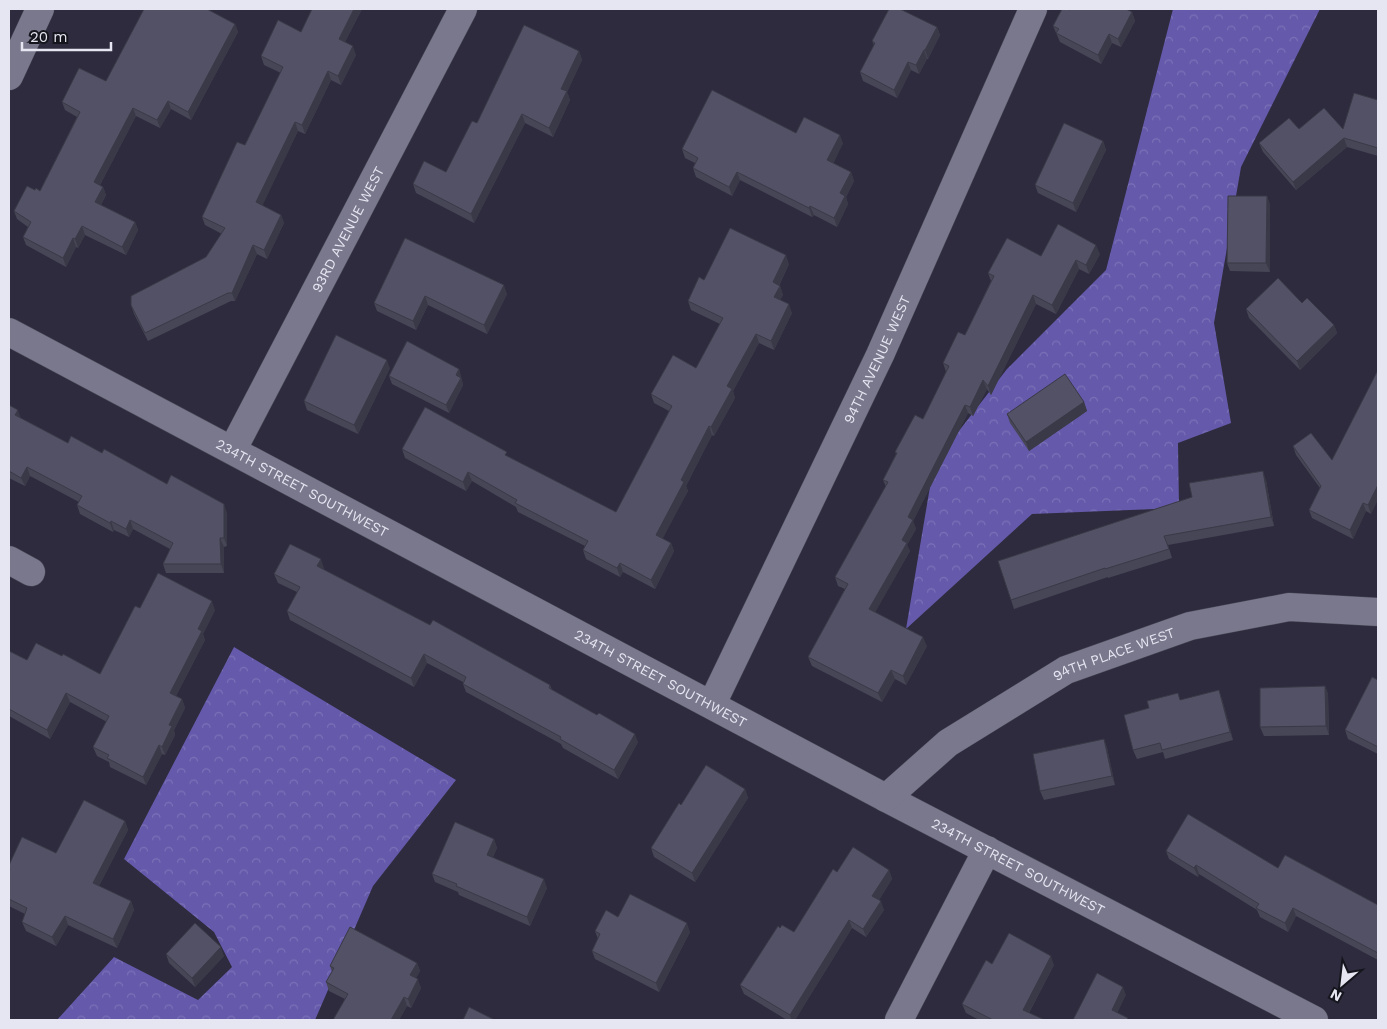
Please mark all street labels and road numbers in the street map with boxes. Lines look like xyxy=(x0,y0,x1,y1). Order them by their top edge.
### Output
street label: 93RD AVENUE WEST xyxy=(308,163,388,295)
street label: 94TH AVENUE WEST xyxy=(840,292,914,426)
street label: 234TH STREET SOUTHWEST xyxy=(213,435,392,540)
street label: 94TH PLACE WEST xyxy=(1050,624,1177,684)
street label: 234TH STREET SOUTHWEST xyxy=(572,626,750,731)
street label: 234TH STREET SOUTHWEST xyxy=(929,815,1108,918)

